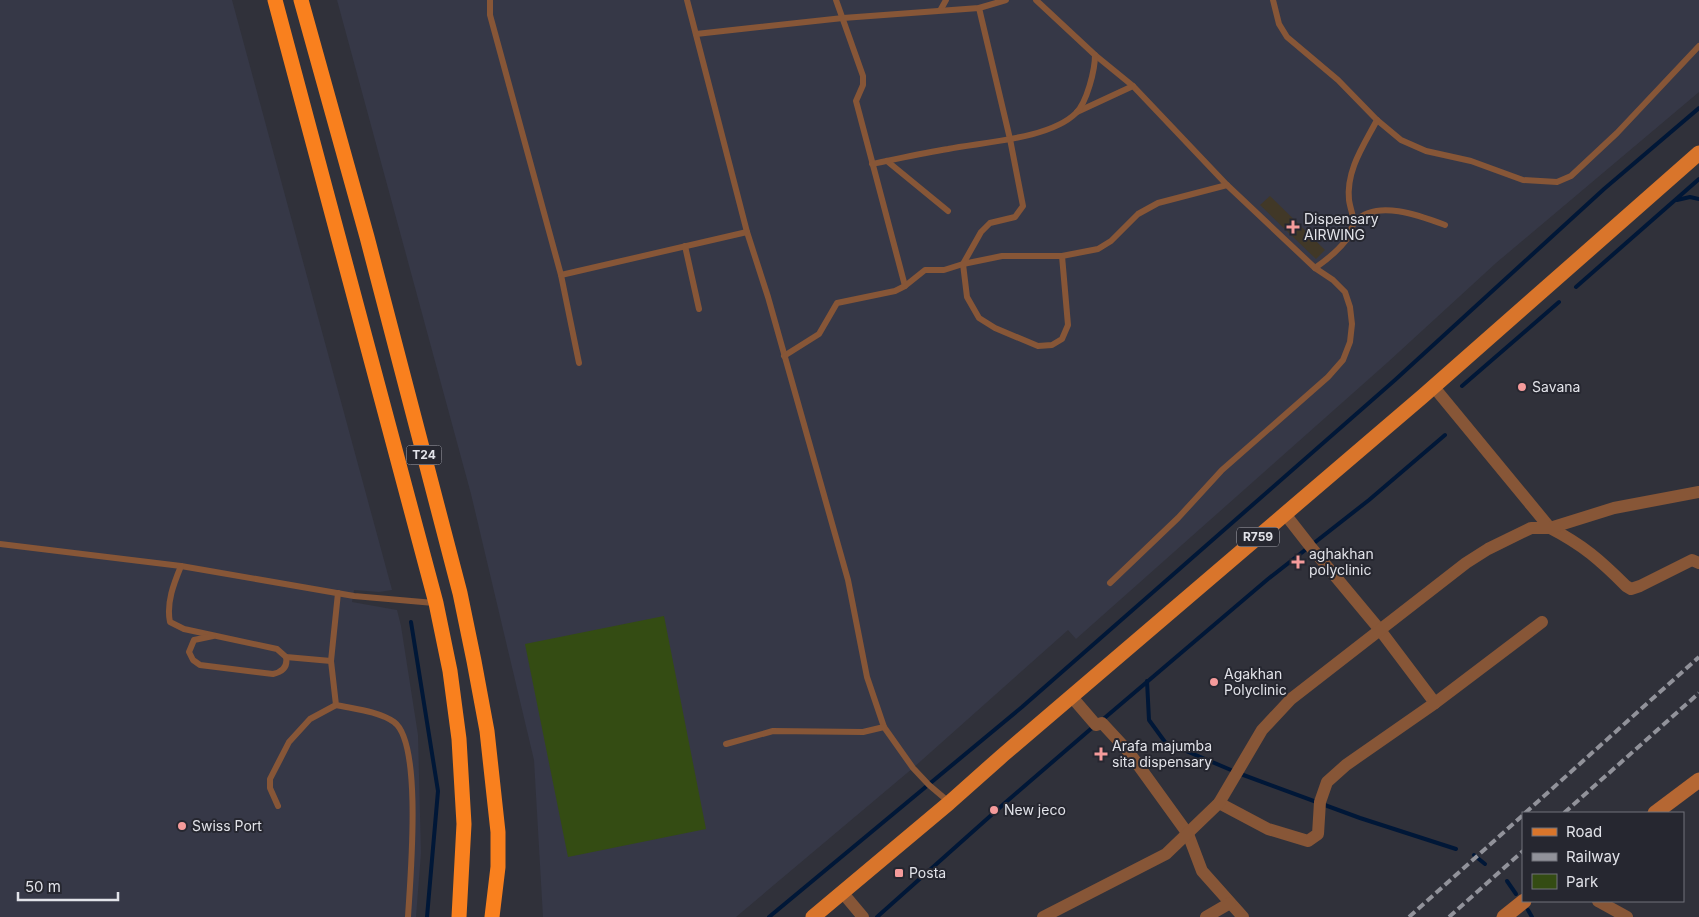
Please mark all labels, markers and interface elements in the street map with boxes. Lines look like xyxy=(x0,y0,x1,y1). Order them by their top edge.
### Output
place label: Dispensary AIRWING xyxy=(1304,210,1379,243)
marker: Dispensary AIRWING xyxy=(1286,220,1300,234)
place label: Savana xyxy=(1532,378,1580,395)
marker: Savana xyxy=(1516,381,1528,393)
road number: T24 xyxy=(406,446,442,464)
road number: R759 xyxy=(1237,528,1279,546)
place label: aghakhan polyclinic xyxy=(1309,545,1374,578)
marker: aghakhan polyclinic xyxy=(1291,555,1305,569)
place label: Agakhan Polyclinic xyxy=(1224,665,1287,698)
marker: Agakhan Polyclinic xyxy=(1208,676,1220,688)
place label: Arafa majumba sita dispensary xyxy=(1112,737,1212,770)
marker: Arafa majumba sita dispensary xyxy=(1094,747,1108,761)
place label: New jeco xyxy=(1004,801,1066,818)
marker: New jeco xyxy=(988,804,1000,816)
legend xyxy=(1522,812,1684,902)
place label: Swiss Port xyxy=(192,817,262,834)
marker: Swiss Port xyxy=(176,820,188,832)
text: Road xyxy=(1566,822,1602,841)
text: Railway xyxy=(1566,847,1621,866)
place label: Posta xyxy=(909,864,946,881)
marker: Posta xyxy=(893,867,905,879)
scale bar xyxy=(18,870,118,902)
text: Park xyxy=(1566,872,1599,891)
text: 50 m xyxy=(25,877,61,896)

